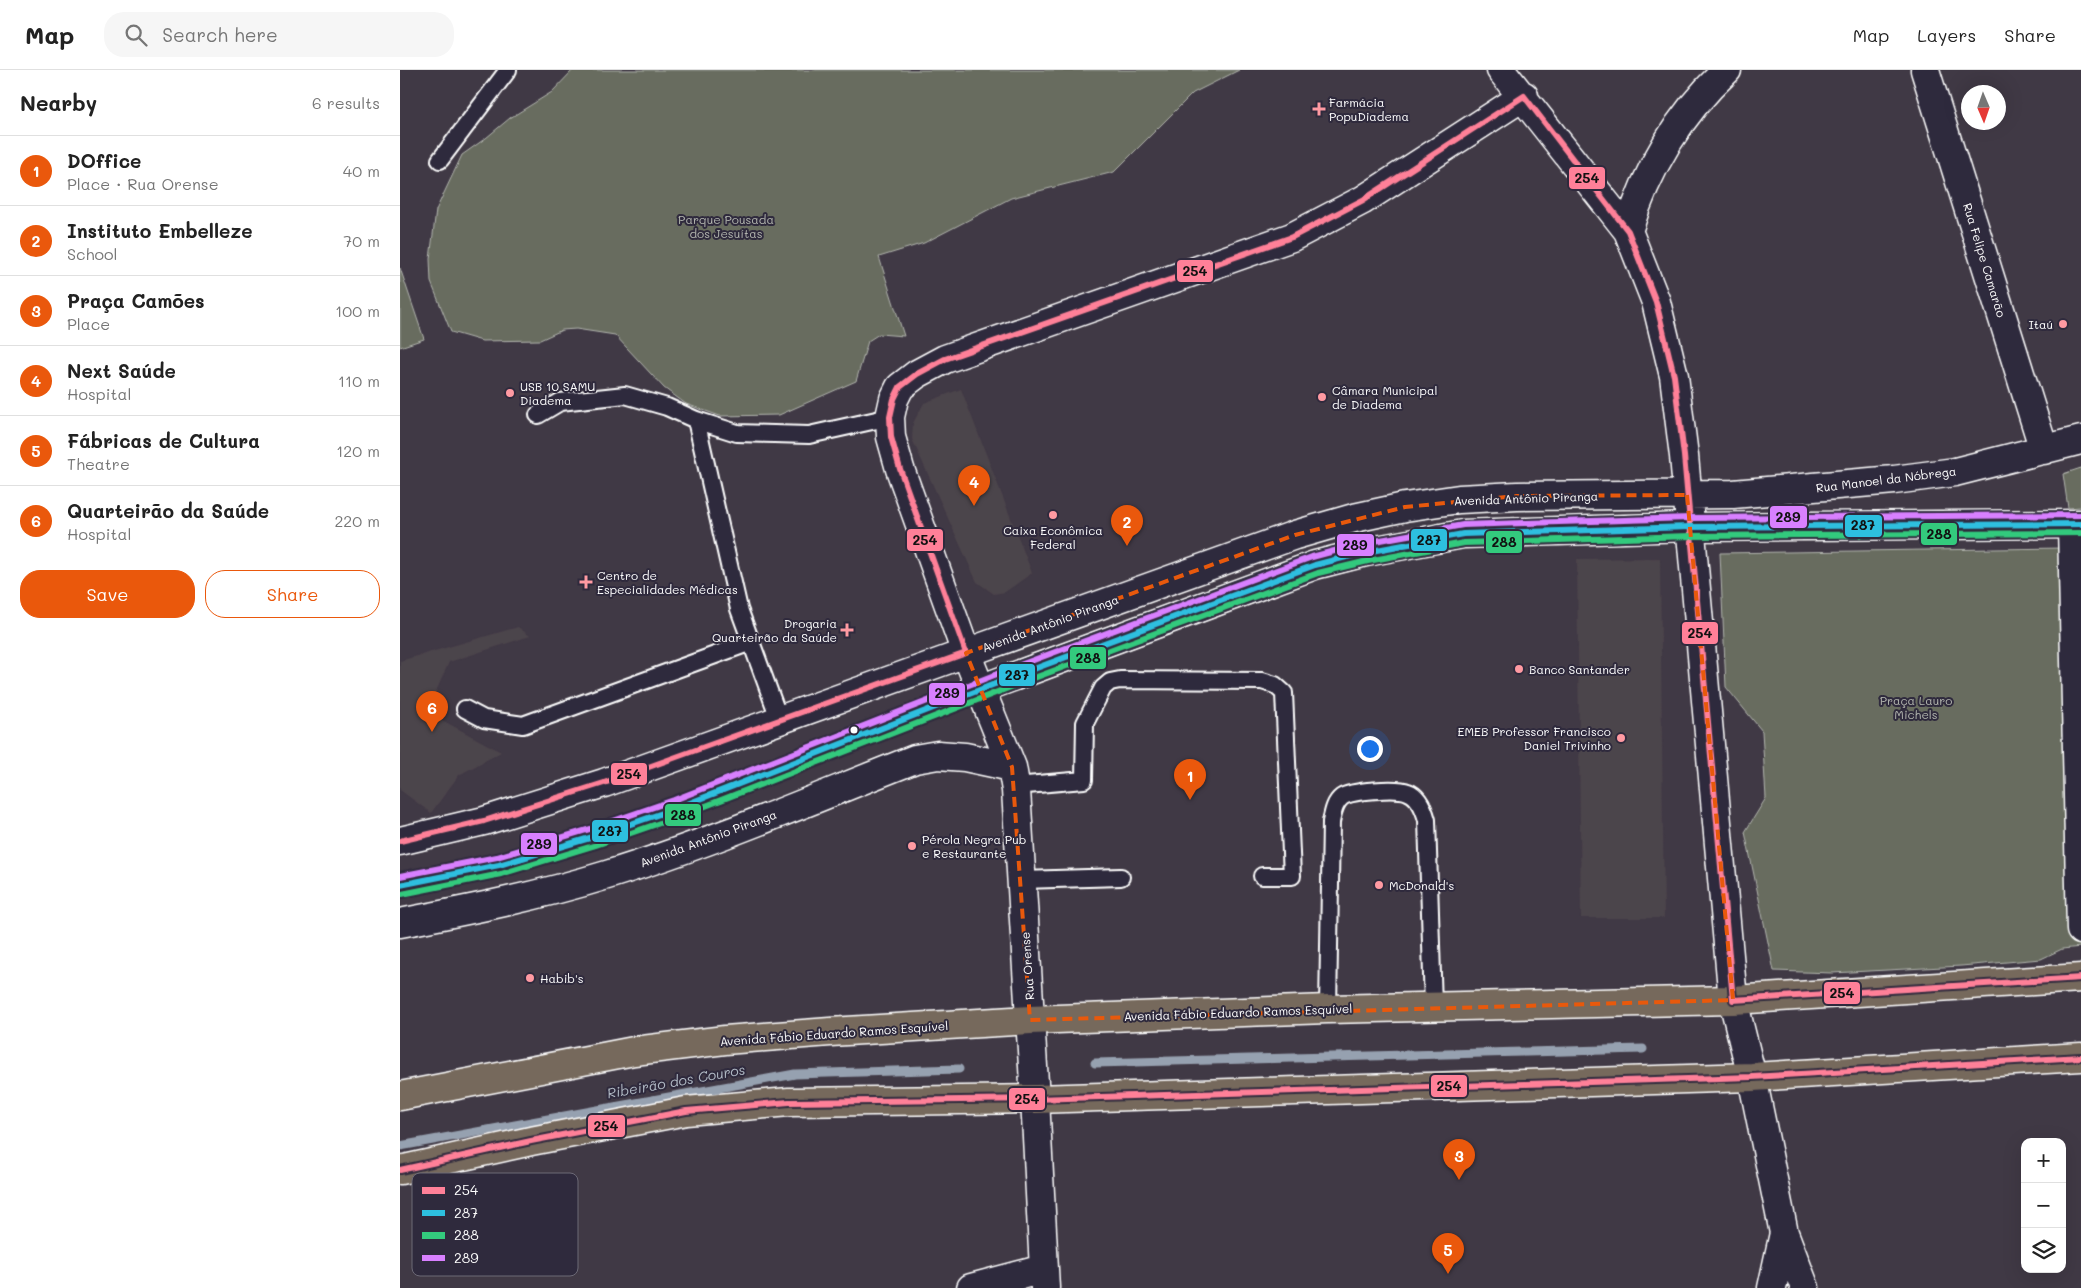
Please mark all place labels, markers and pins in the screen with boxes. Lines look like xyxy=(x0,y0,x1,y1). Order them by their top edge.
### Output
place label: Farmácia PopuDiadema xyxy=(1329,94,1409,124)
marker: Farmácia PopuDiadema xyxy=(1313,103,1325,115)
place label: Itaú xyxy=(2028,316,2053,332)
marker: Itaú xyxy=(2057,318,2069,330)
place label: USB 10 SAMU Diadema xyxy=(520,378,595,408)
place label: Câmara Municipal de Diadema xyxy=(1332,382,1438,412)
marker: USB 10 SAMU Diadema xyxy=(504,387,516,399)
marker: Câmara Municipal de Diadema xyxy=(1316,391,1328,403)
pin: 4 xyxy=(958,465,990,506)
pin: 2 xyxy=(1111,505,1143,546)
marker: Caixa Econômica Federal xyxy=(1047,509,1059,521)
place label: Caixa Econômica Federal xyxy=(1003,522,1103,552)
place label: Centro de Especialidades Médicas xyxy=(597,567,738,597)
marker: Centro de Especialidades Médicas xyxy=(579,575,593,589)
place label: Drogaria Quarteirão da Saúde xyxy=(712,615,837,645)
marker: Drogaria Quarteirão da Saúde xyxy=(841,624,853,636)
place label: Banco Santander xyxy=(1529,661,1630,677)
marker: Banco Santander xyxy=(1513,663,1525,675)
pin: 6 xyxy=(416,691,448,732)
place label: EMEB Professor Francisco Daniel Trivinho xyxy=(1458,723,1611,753)
unlabelled marker xyxy=(849,725,859,735)
marker: EMEB Professor Francisco Daniel Trivinho xyxy=(1615,732,1627,744)
pin: 1 xyxy=(1174,759,1206,800)
place label: Pérola Negra Pub e Restaurante xyxy=(922,831,1026,861)
marker: Pérola Negra Pub e Restaurante xyxy=(906,840,918,852)
place label: McDonald's xyxy=(1389,877,1454,893)
marker: McDonald's xyxy=(1373,879,1385,891)
place label: Habib's xyxy=(540,970,584,986)
marker: Habib's xyxy=(524,972,536,984)
pin: 3 xyxy=(1443,1139,1475,1180)
pin: 5 xyxy=(1432,1233,1464,1274)

